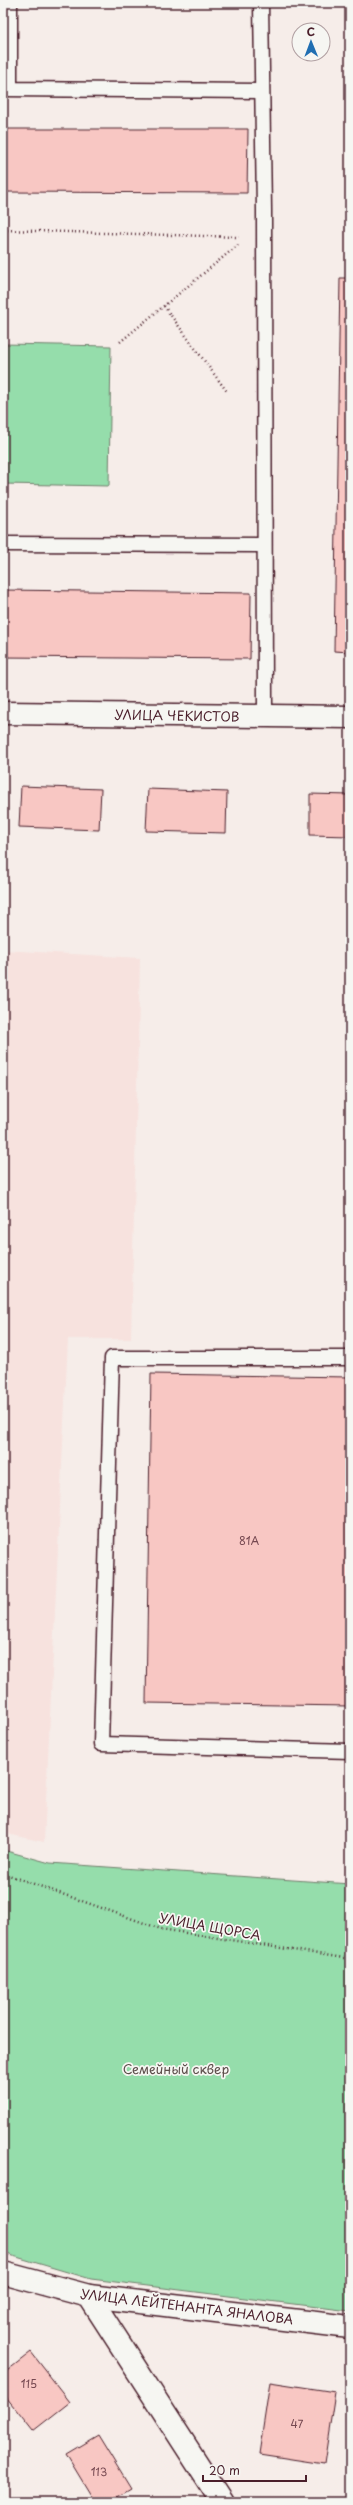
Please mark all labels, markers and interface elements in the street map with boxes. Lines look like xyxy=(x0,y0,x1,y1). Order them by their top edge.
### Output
north arrow xyxy=(291,22,331,62)
text: С xyxy=(307,23,315,40)
street label: УЛИЦА ЧЕКИСТОВ xyxy=(114,704,240,726)
house number: 81А xyxy=(239,1532,260,1549)
street label: УЛИЦА ЩОРСА xyxy=(158,1908,262,1944)
park label: Семейный сквер xyxy=(123,2059,229,2078)
street label: УЛИЦА ЛЕЙТЕНАНТА ЯНАЛОВА xyxy=(80,2284,294,2328)
house number: 115 xyxy=(21,2375,37,2392)
house number: 47 xyxy=(291,2415,304,2432)
scale bar xyxy=(203,2457,306,2483)
text: 20 m xyxy=(209,2461,240,2479)
house number: 113 xyxy=(91,2463,107,2480)

